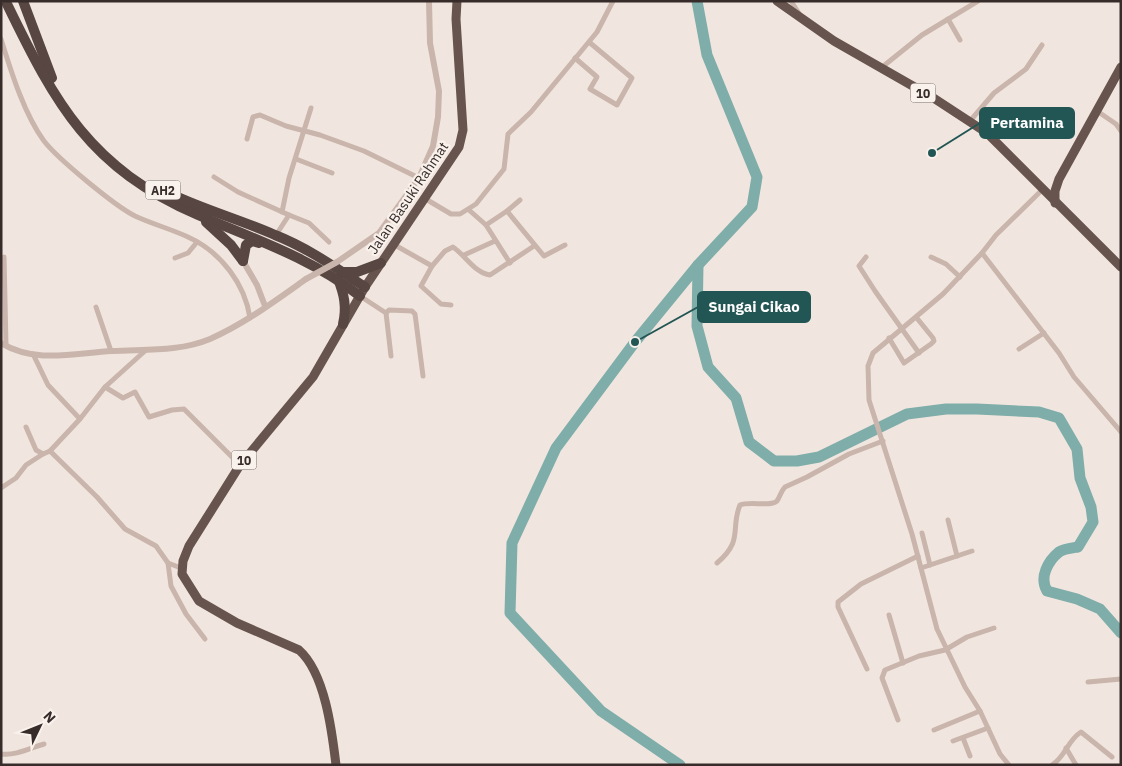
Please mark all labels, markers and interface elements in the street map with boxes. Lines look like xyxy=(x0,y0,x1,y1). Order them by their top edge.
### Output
road number: 10 xyxy=(910,84,936,102)
callout: Pertamina xyxy=(980,108,1074,138)
text: Pertamina xyxy=(990,113,1064,132)
street label: Jalan Basuki Rahmat xyxy=(364,138,452,258)
road number: AH2 xyxy=(146,180,180,200)
callout: Sungai Cikao xyxy=(698,292,810,322)
text: Sungai Cikao xyxy=(708,297,800,316)
road number: 10 xyxy=(232,450,256,470)
north arrow xyxy=(15,701,65,751)
text: N xyxy=(39,707,60,727)

